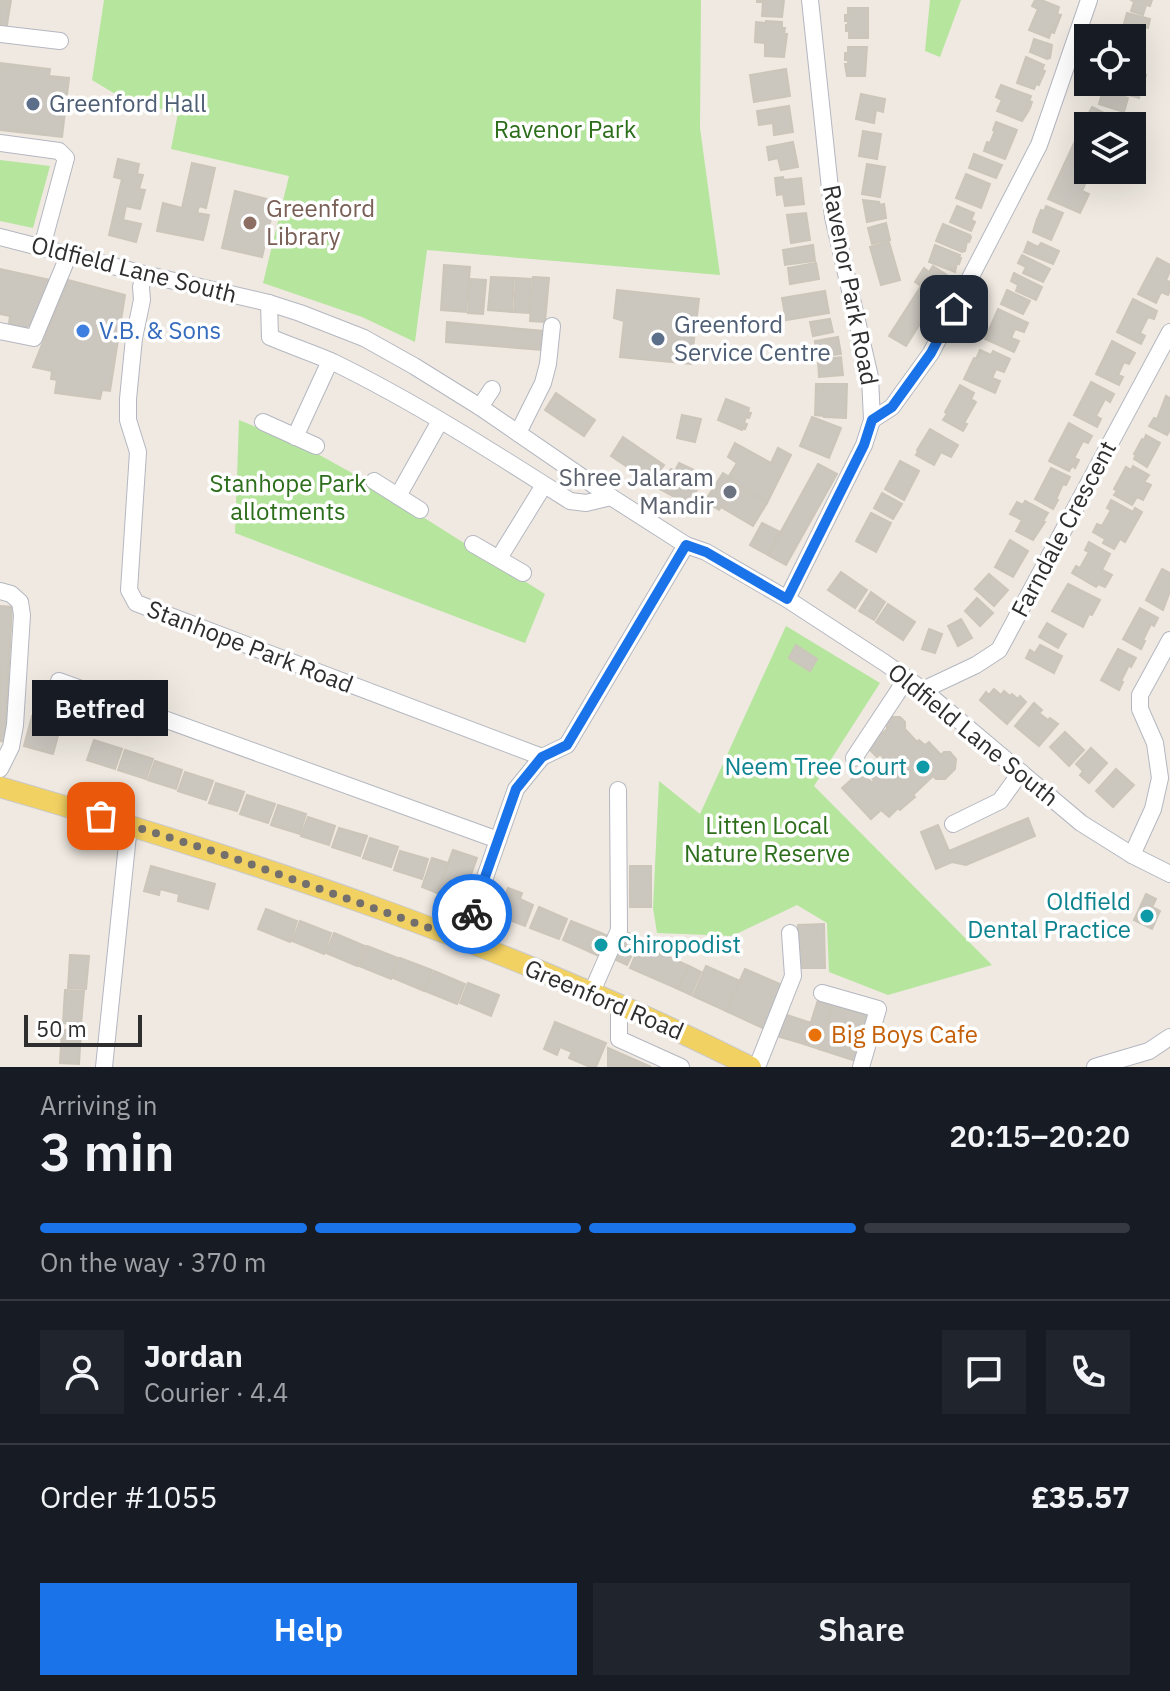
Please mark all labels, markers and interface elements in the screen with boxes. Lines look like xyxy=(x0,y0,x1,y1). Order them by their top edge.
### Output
map controls xyxy=(1074,24,1146,184)
button: locate xyxy=(1074,24,1146,96)
place label: Greenford Hall xyxy=(49,87,206,119)
marker: Greenford Hall xyxy=(24,95,42,113)
button: layers xyxy=(1074,112,1146,184)
park label: Ravenor Park xyxy=(494,113,637,145)
street label: Ravenor Park Road xyxy=(816,182,886,388)
place label: Greenford Library xyxy=(266,192,375,252)
marker: Greenford Library xyxy=(241,214,259,232)
street label: Oldfield Lane South xyxy=(28,228,240,310)
pin xyxy=(920,275,988,343)
icon: home xyxy=(932,287,976,331)
place label: Greenford Service Centre xyxy=(674,308,831,368)
place label: V.B. & Sons xyxy=(99,314,221,346)
marker: V.B. & Sons xyxy=(74,322,92,340)
marker: Greenford Service Centre xyxy=(649,330,667,348)
street label: Farndale Crescent xyxy=(1003,435,1123,622)
place label: Shree Jalaram Mandir xyxy=(559,461,714,521)
park label: Stanhope Park allotments xyxy=(209,467,367,527)
marker: Shree Jalaram Mandir xyxy=(721,483,739,501)
street label: Stanhope Park Road xyxy=(143,592,358,700)
street label: Oldfield Lane South xyxy=(882,655,1066,813)
callout: Betfred xyxy=(33,680,169,736)
text: Betfred xyxy=(55,691,145,725)
place label: Neem Tree Court xyxy=(724,750,907,782)
marker: Neem Tree Court xyxy=(914,758,932,776)
pin xyxy=(67,782,135,850)
icon: bag xyxy=(79,794,123,838)
park label: Litten Local Nature Reserve xyxy=(684,809,850,869)
courier xyxy=(432,874,512,954)
place label: Oldfield Dental Practice xyxy=(967,885,1131,945)
icon: bike xyxy=(450,892,494,936)
marker: Oldfield Dental Practice xyxy=(1138,907,1156,925)
place label: Chiropodist xyxy=(617,928,741,960)
marker: Chiropodist xyxy=(592,936,610,954)
street label: Greenford Road xyxy=(520,951,689,1047)
scale bar xyxy=(24,1011,142,1047)
text: 50 m xyxy=(36,1014,87,1043)
place label: Big Boys Cafe xyxy=(831,1018,978,1050)
marker: Big Boys Cafe xyxy=(806,1026,824,1044)
text: Arriving in xyxy=(40,1088,157,1122)
text: 20:15–20:20 xyxy=(949,1116,1130,1155)
text: 3 min xyxy=(40,1118,175,1185)
text: On the way · 370 m xyxy=(40,1245,266,1279)
button: person xyxy=(40,1330,124,1414)
button: chat xyxy=(942,1330,1026,1414)
button: phone xyxy=(1046,1330,1130,1414)
text: Jordan xyxy=(144,1336,243,1375)
text: Courier · 4.4 xyxy=(144,1375,288,1409)
text: Order #1055 xyxy=(40,1477,217,1516)
text: £35.57 xyxy=(1031,1477,1130,1516)
button: Help xyxy=(40,1583,577,1675)
button: Share xyxy=(593,1583,1130,1675)

